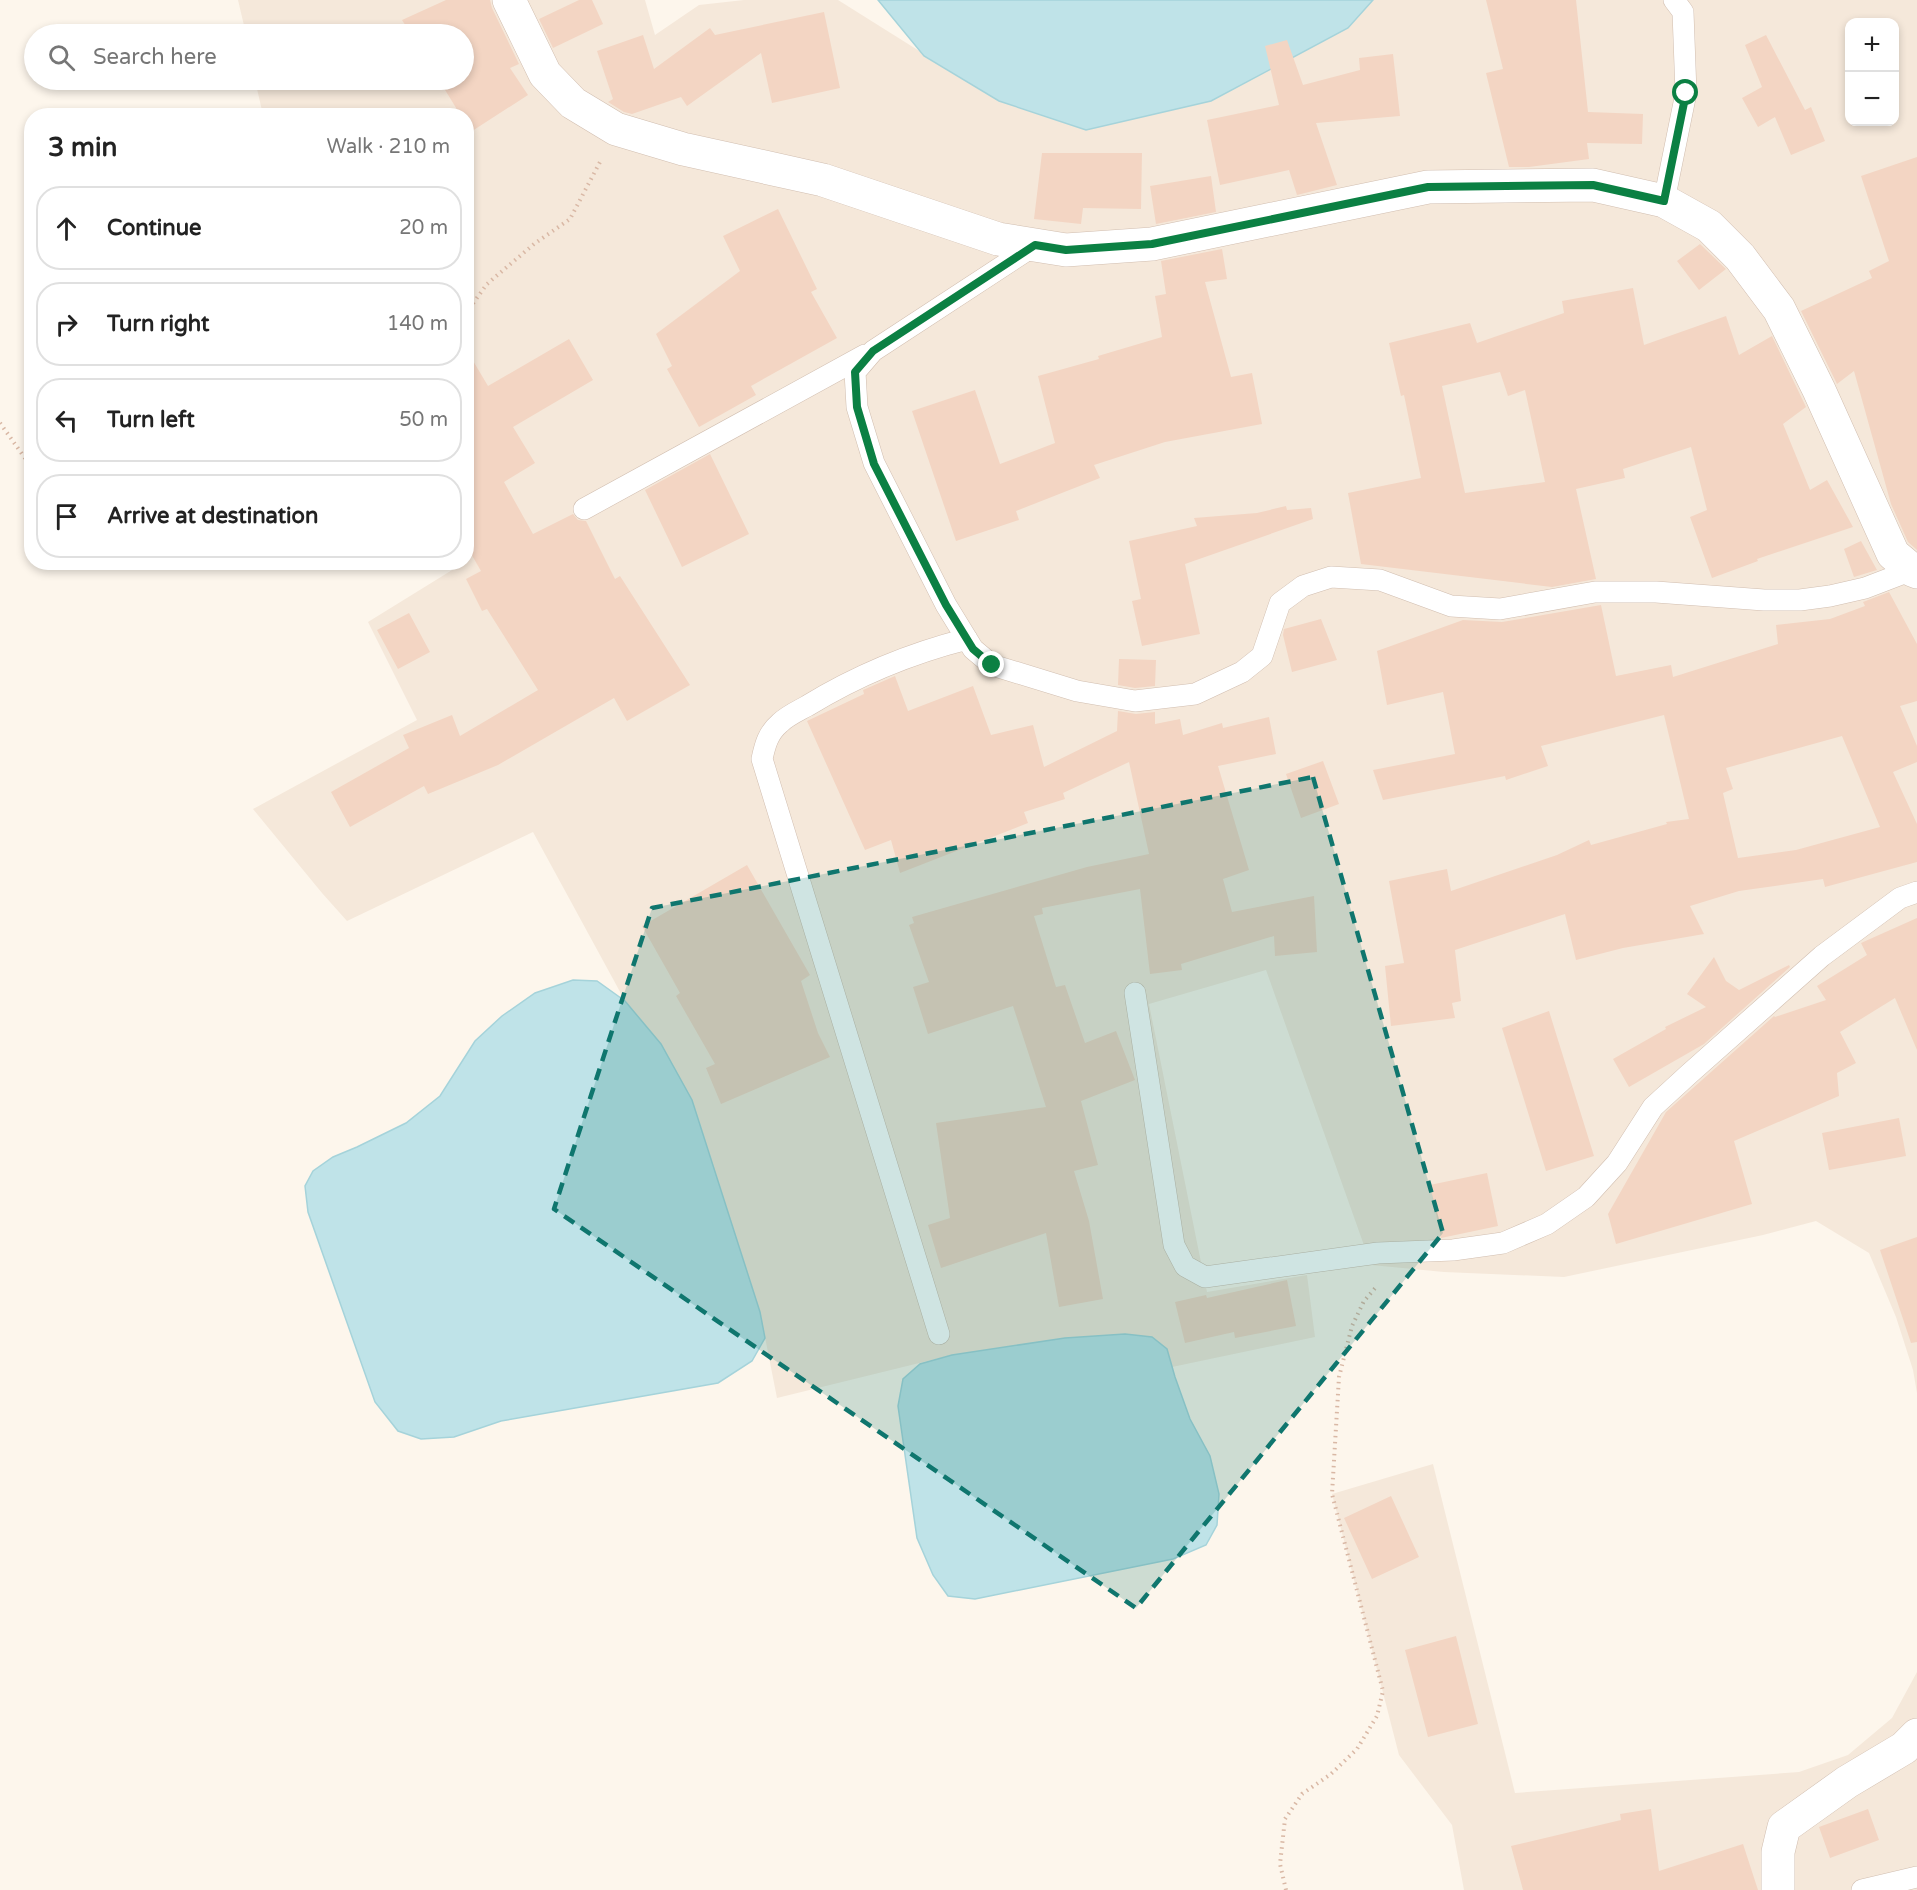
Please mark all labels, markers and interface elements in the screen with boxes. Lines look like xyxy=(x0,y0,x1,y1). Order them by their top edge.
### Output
map controls xyxy=(1845,18,1899,126)
button: + xyxy=(1845,18,1899,72)
search box xyxy=(24,24,474,90)
icon: search xyxy=(45,41,78,74)
text: Search here xyxy=(93,44,217,70)
button: − xyxy=(1845,72,1899,126)
route start xyxy=(1672,79,1698,105)
text: 3 min xyxy=(48,132,117,163)
text: Walk · 210 m xyxy=(327,135,450,159)
icon: ahead xyxy=(50,212,83,245)
text: Continue xyxy=(107,215,202,241)
text: 20 m xyxy=(399,216,448,240)
icon: right xyxy=(50,308,83,341)
text: Turn right xyxy=(107,311,209,337)
text: 140 m xyxy=(387,312,448,336)
icon: left xyxy=(50,404,83,437)
text: Turn left xyxy=(107,407,195,433)
text: 50 m xyxy=(399,408,448,432)
icon: arrive xyxy=(50,500,83,533)
text: Arrive at destination xyxy=(107,503,318,529)
route end xyxy=(978,651,1004,677)

